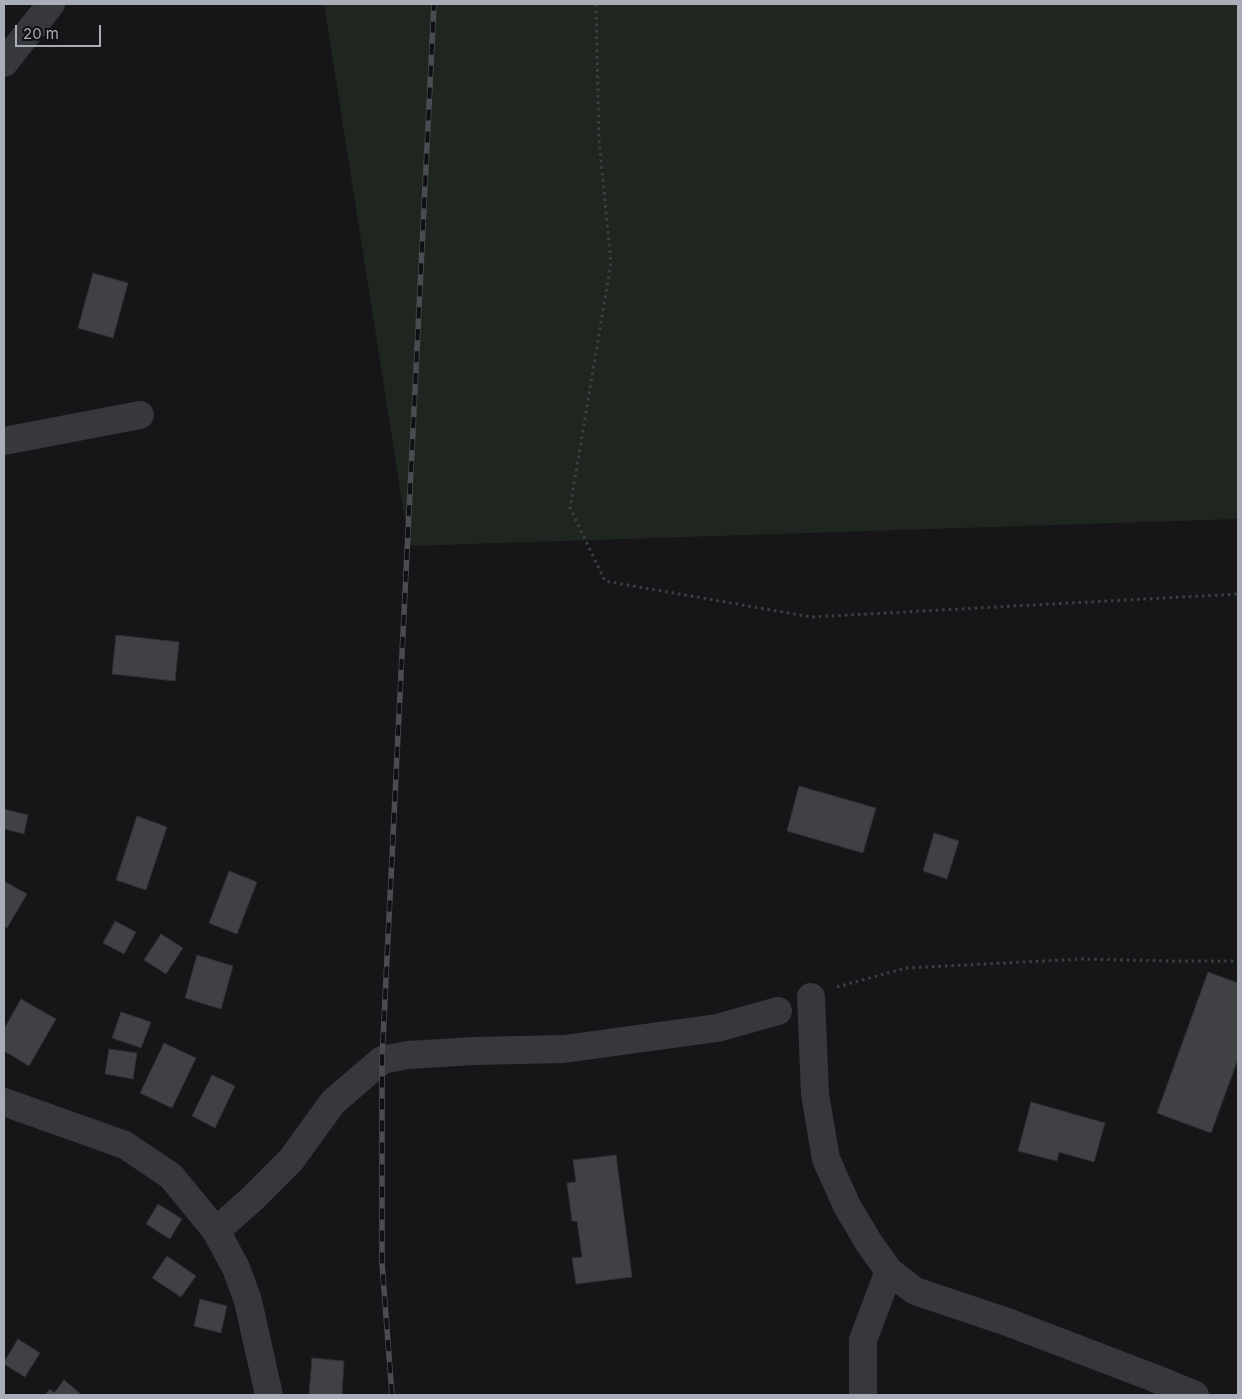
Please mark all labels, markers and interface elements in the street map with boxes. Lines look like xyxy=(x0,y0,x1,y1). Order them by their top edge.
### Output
scale bar xyxy=(18,15,104,47)
text: 20 m xyxy=(23,24,59,43)

